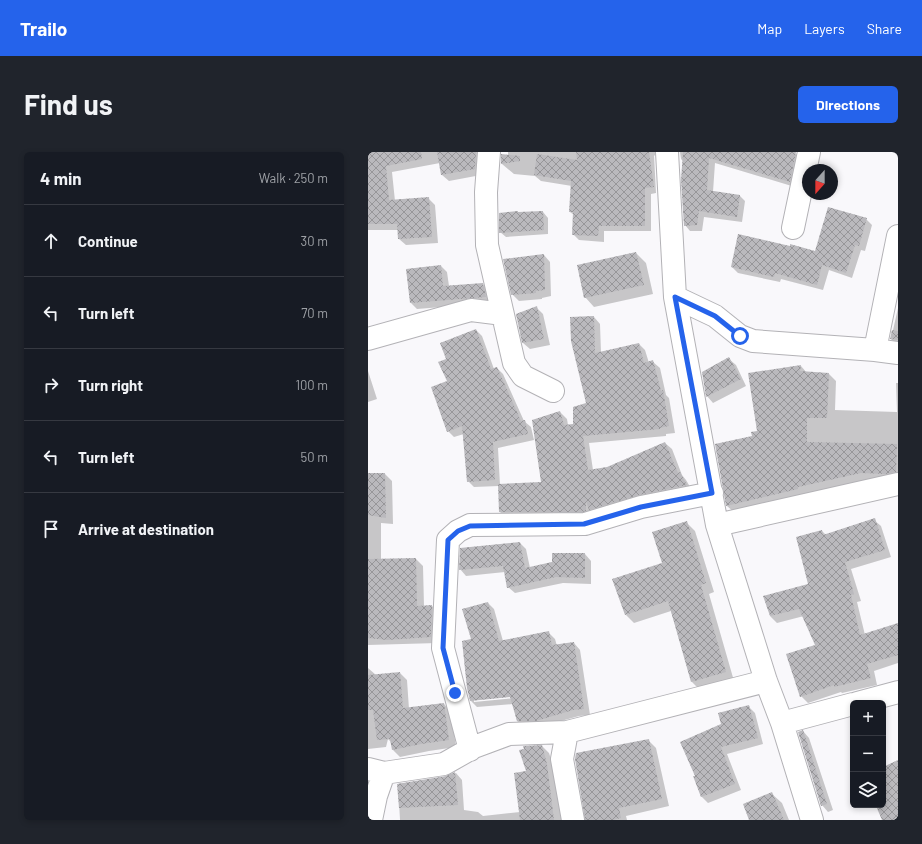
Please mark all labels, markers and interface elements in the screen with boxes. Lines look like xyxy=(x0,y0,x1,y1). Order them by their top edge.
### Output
text: Trailo xyxy=(20,17,67,40)
text: Map xyxy=(757,20,782,37)
text: Layers xyxy=(804,20,845,37)
text: Share xyxy=(867,20,902,37)
button: Directions xyxy=(798,86,898,123)
text: Find us xyxy=(24,87,113,121)
north arrow xyxy=(802,164,838,200)
text: 4 min xyxy=(40,168,82,188)
text: Walk · 250 m xyxy=(259,170,328,186)
icon: ahead xyxy=(40,230,62,252)
text: Continue xyxy=(78,232,138,250)
text: 30 m xyxy=(301,233,328,249)
icon: left xyxy=(40,302,62,324)
text: Turn left xyxy=(78,304,134,322)
text: 70 m xyxy=(301,305,328,321)
route start xyxy=(731,327,749,345)
icon: right xyxy=(40,374,62,396)
text: Turn right xyxy=(78,376,143,394)
text: 100 m xyxy=(295,377,328,393)
icon: left xyxy=(40,446,62,468)
text: Turn left xyxy=(78,448,134,466)
text: 50 m xyxy=(301,449,328,465)
icon: arrive xyxy=(40,518,62,540)
text: Arrive at destination xyxy=(78,520,214,538)
route end xyxy=(446,684,464,702)
map controls xyxy=(850,700,886,808)
button: + xyxy=(850,700,886,736)
button: − xyxy=(850,736,886,772)
button: layers xyxy=(850,772,886,808)

